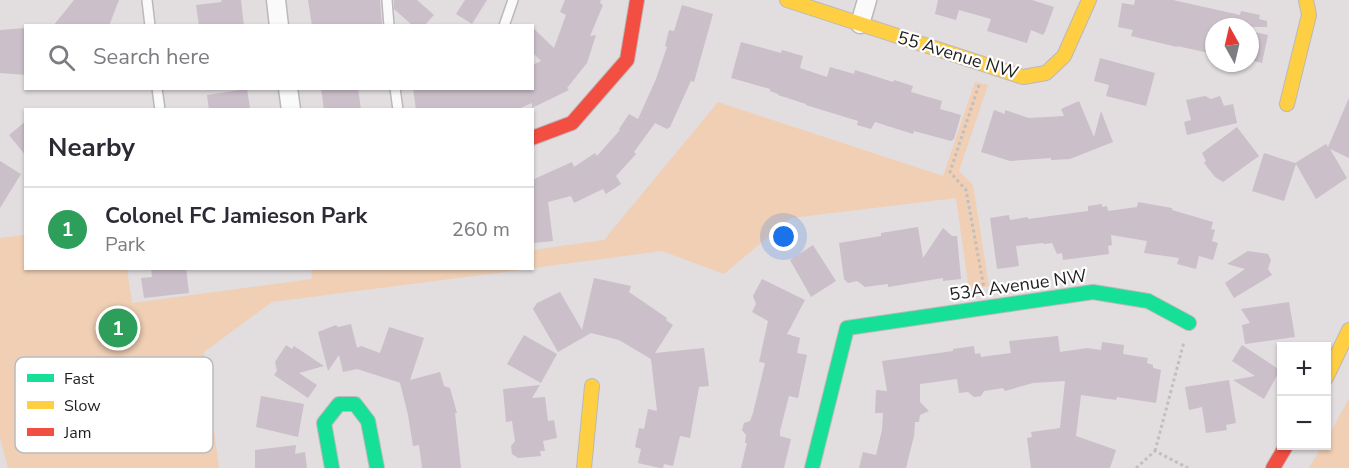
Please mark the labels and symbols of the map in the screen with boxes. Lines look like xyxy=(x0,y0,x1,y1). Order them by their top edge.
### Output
north arrow xyxy=(1205,18,1259,72)
street label: 55 Avenue NW xyxy=(895,25,1022,85)
your location xyxy=(769,222,798,251)
street label: 53A Avenue NW xyxy=(948,263,1088,307)
pin: 1 xyxy=(98,306,138,350)
legend xyxy=(15,357,213,453)
text: Fast xyxy=(64,368,95,390)
text: Slow xyxy=(64,395,101,417)
text: Jam xyxy=(63,422,91,444)

